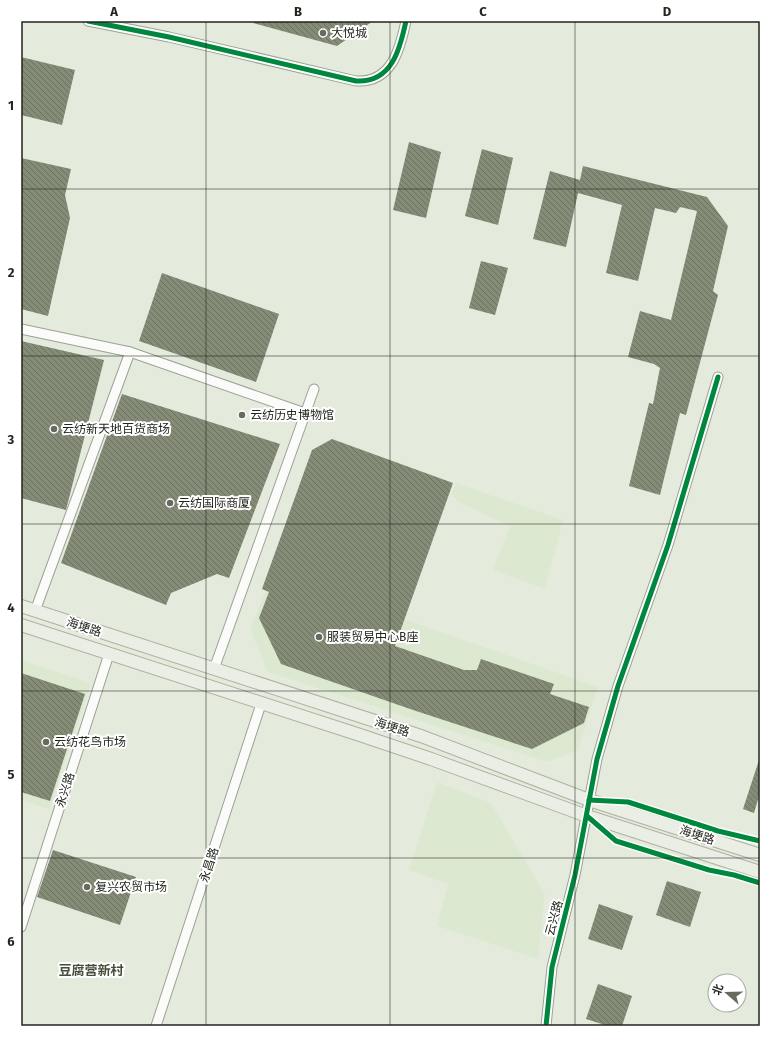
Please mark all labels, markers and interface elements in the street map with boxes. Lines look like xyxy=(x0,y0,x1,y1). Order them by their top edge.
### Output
text: A xyxy=(109,4,118,19)
text: B xyxy=(294,4,302,19)
text: C xyxy=(479,4,487,19)
text: D xyxy=(663,4,672,19)
place label: 大悦城 xyxy=(331,26,367,40)
marker: 大悦城 xyxy=(318,28,328,38)
text: 1 xyxy=(8,98,14,113)
text: 2 xyxy=(8,265,15,280)
place label: 云纺历史博物馆 xyxy=(250,408,334,422)
marker: 云纺历史博物馆 xyxy=(237,410,247,420)
place label: 云纺新天地百货商场 xyxy=(62,422,170,436)
marker: 云纺新天地百货商场 xyxy=(49,424,59,434)
text: 3 xyxy=(7,432,15,447)
place label: 云纺国际商厦 xyxy=(178,496,250,510)
marker: 云纺国际商厦 xyxy=(165,498,175,508)
text: 4 xyxy=(7,600,15,615)
street label: 海埂路 xyxy=(65,615,103,639)
place label: 服装贸易中心B座 xyxy=(327,630,418,644)
marker: 服装贸易中心B座 xyxy=(314,632,324,642)
street label: 海埂路 xyxy=(373,715,411,739)
place label: 云纺花鸟市场 xyxy=(54,735,126,749)
marker: 云纺花鸟市场 xyxy=(41,737,51,747)
text: 5 xyxy=(8,767,15,782)
street label: 永兴路 xyxy=(53,771,77,809)
street label: 海埂路 xyxy=(678,823,716,847)
street label: 永昌路 xyxy=(197,846,221,884)
place label: 复兴农贸市场 xyxy=(95,880,167,894)
marker: 复兴农贸市场 xyxy=(82,882,92,892)
street label: 云兴路 xyxy=(543,899,565,937)
text: 6 xyxy=(7,934,15,949)
district label: 豆腐营新村 xyxy=(58,963,124,978)
north arrow xyxy=(707,973,747,1013)
text: 北 xyxy=(710,982,726,997)

